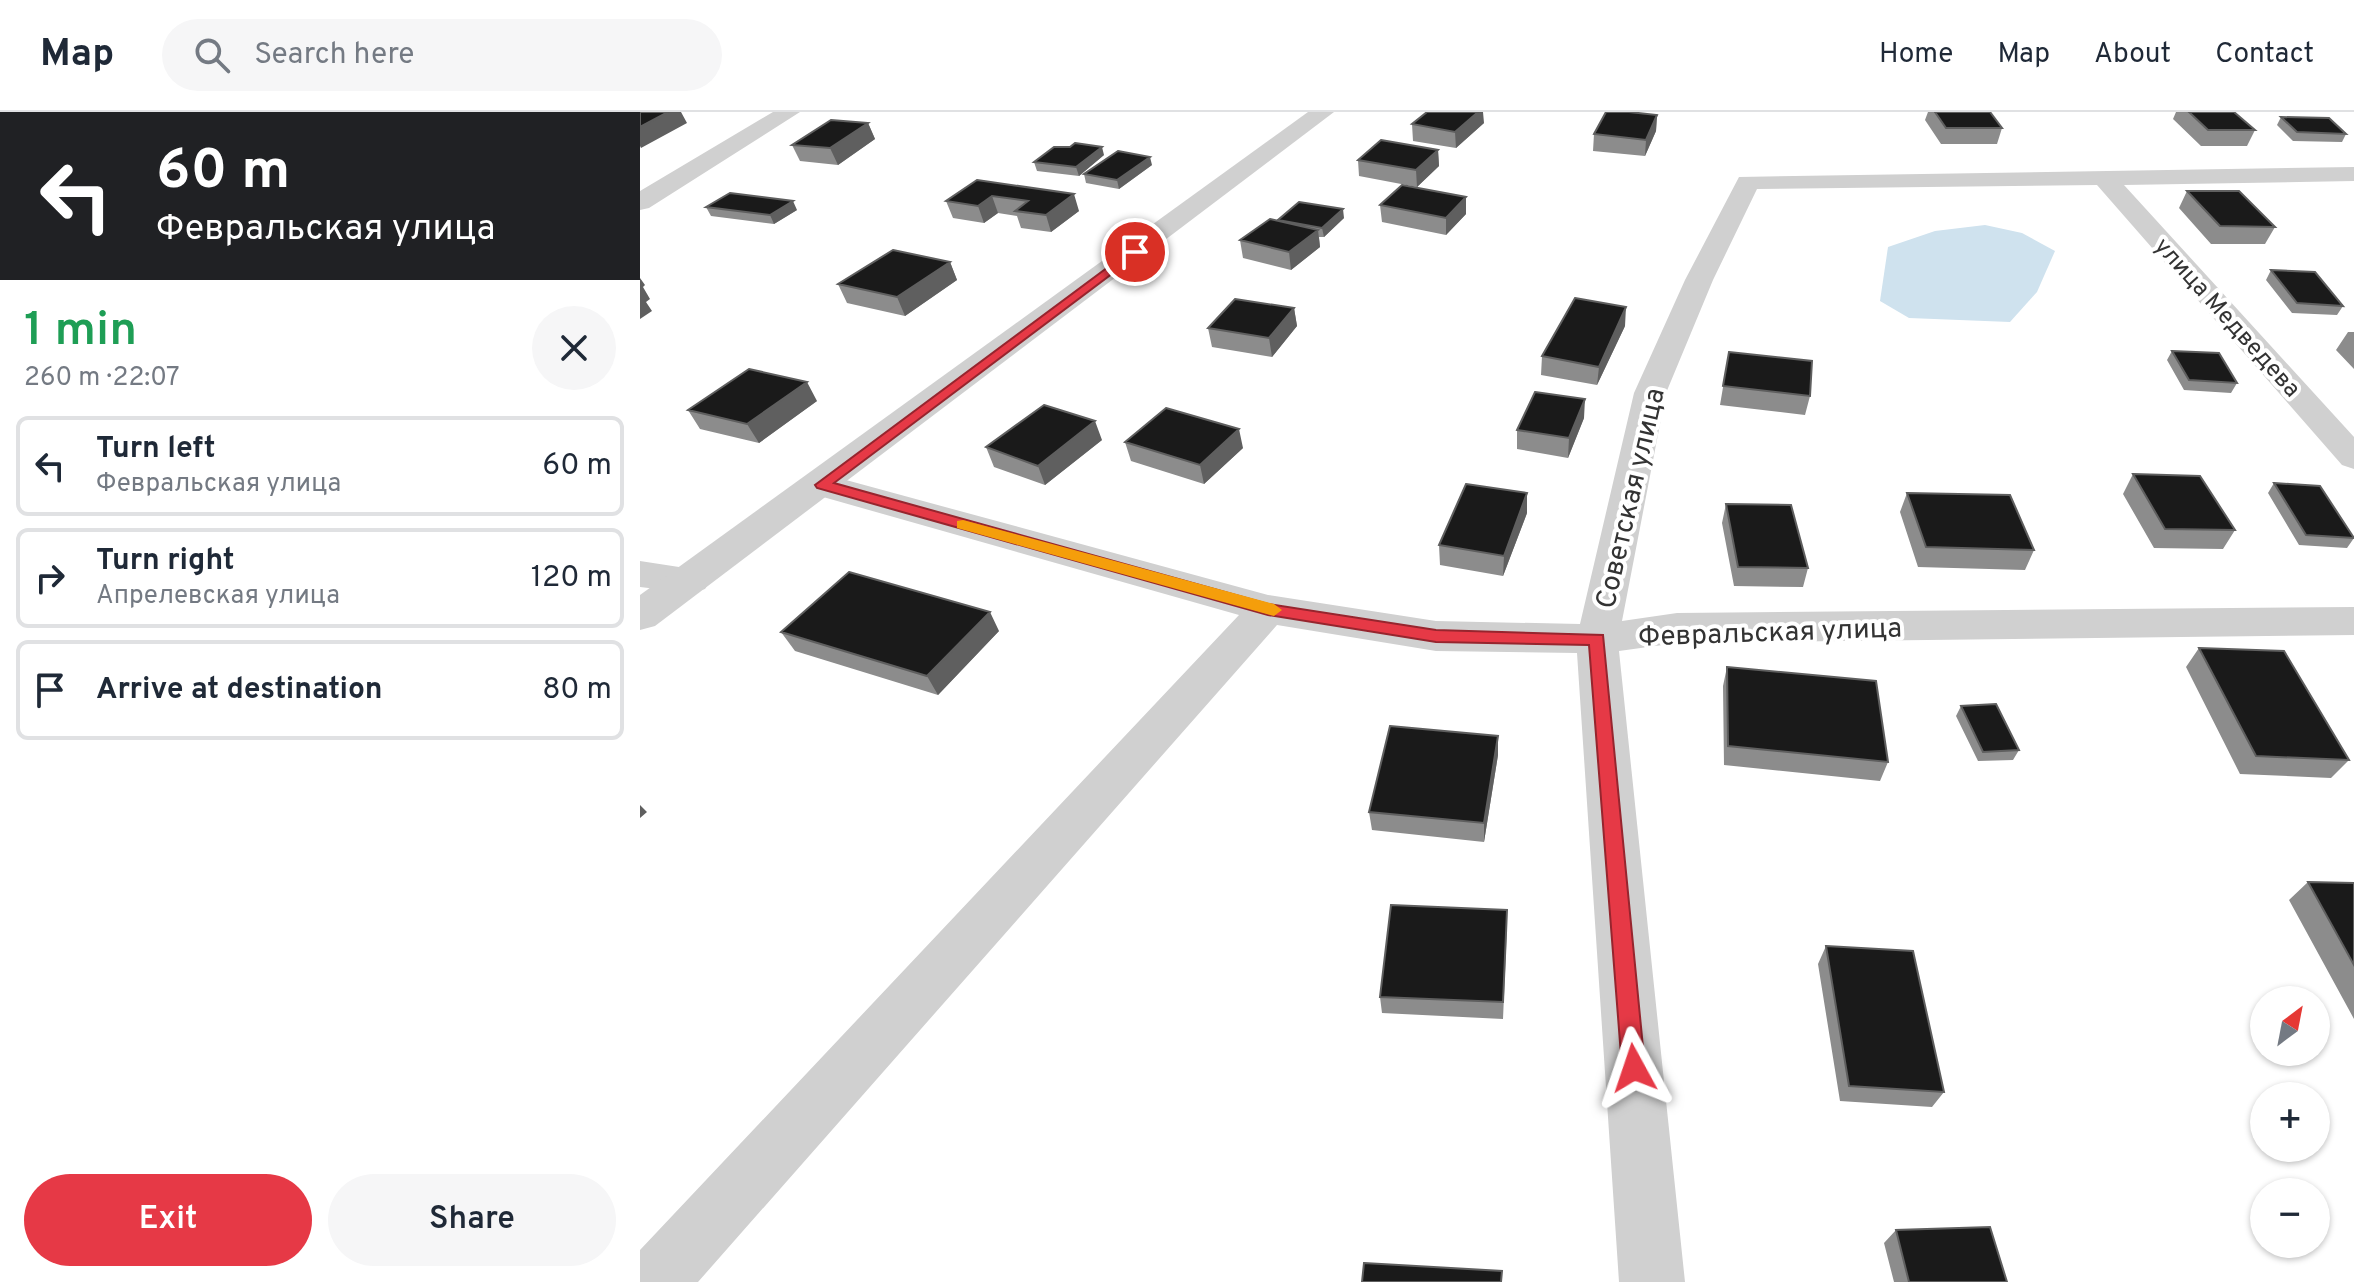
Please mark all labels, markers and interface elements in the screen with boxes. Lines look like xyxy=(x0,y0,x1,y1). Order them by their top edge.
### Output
search box xyxy=(162,19,722,91)
text: Map xyxy=(40,31,114,80)
icon: search xyxy=(190,33,234,77)
text: Search here xyxy=(254,37,414,74)
text: Home xyxy=(1879,37,1953,73)
text: Map xyxy=(1997,37,2050,73)
text: About xyxy=(2094,37,2171,73)
text: Contact xyxy=(2215,37,2314,73)
text: 60 m xyxy=(156,138,290,208)
icon: left xyxy=(24,144,128,248)
text: Февральская улица xyxy=(156,207,496,253)
pin xyxy=(1101,218,1169,286)
icon: arrive xyxy=(1113,230,1157,274)
street label: улица Медведева xyxy=(2147,232,2306,404)
text: 1 min xyxy=(24,302,137,362)
button: close xyxy=(532,306,616,390)
text: 260 m · 22:07 xyxy=(24,362,180,395)
street label: Советская улица xyxy=(1589,385,1675,613)
text: Turn left xyxy=(96,431,216,468)
icon: left xyxy=(28,444,72,488)
text: 60 m xyxy=(542,448,612,485)
text: Февральская улица xyxy=(96,468,341,501)
text: Turn right xyxy=(96,543,234,580)
icon: right xyxy=(28,556,72,600)
text: 120 m xyxy=(531,560,612,597)
text: Апрелевская улица xyxy=(96,580,340,613)
street label: Февральская улица xyxy=(1638,611,1903,657)
icon: arrive xyxy=(28,668,72,712)
text: Arrive at destination xyxy=(96,672,382,709)
text: 80 m xyxy=(542,672,612,709)
north arrow xyxy=(2250,986,2330,1066)
map controls xyxy=(2250,986,2330,1258)
position arrow xyxy=(1592,1026,1676,1110)
button: + xyxy=(2250,1082,2330,1162)
button: Exit xyxy=(24,1174,312,1266)
button: Share xyxy=(328,1174,616,1266)
button: − xyxy=(2250,1178,2330,1258)

